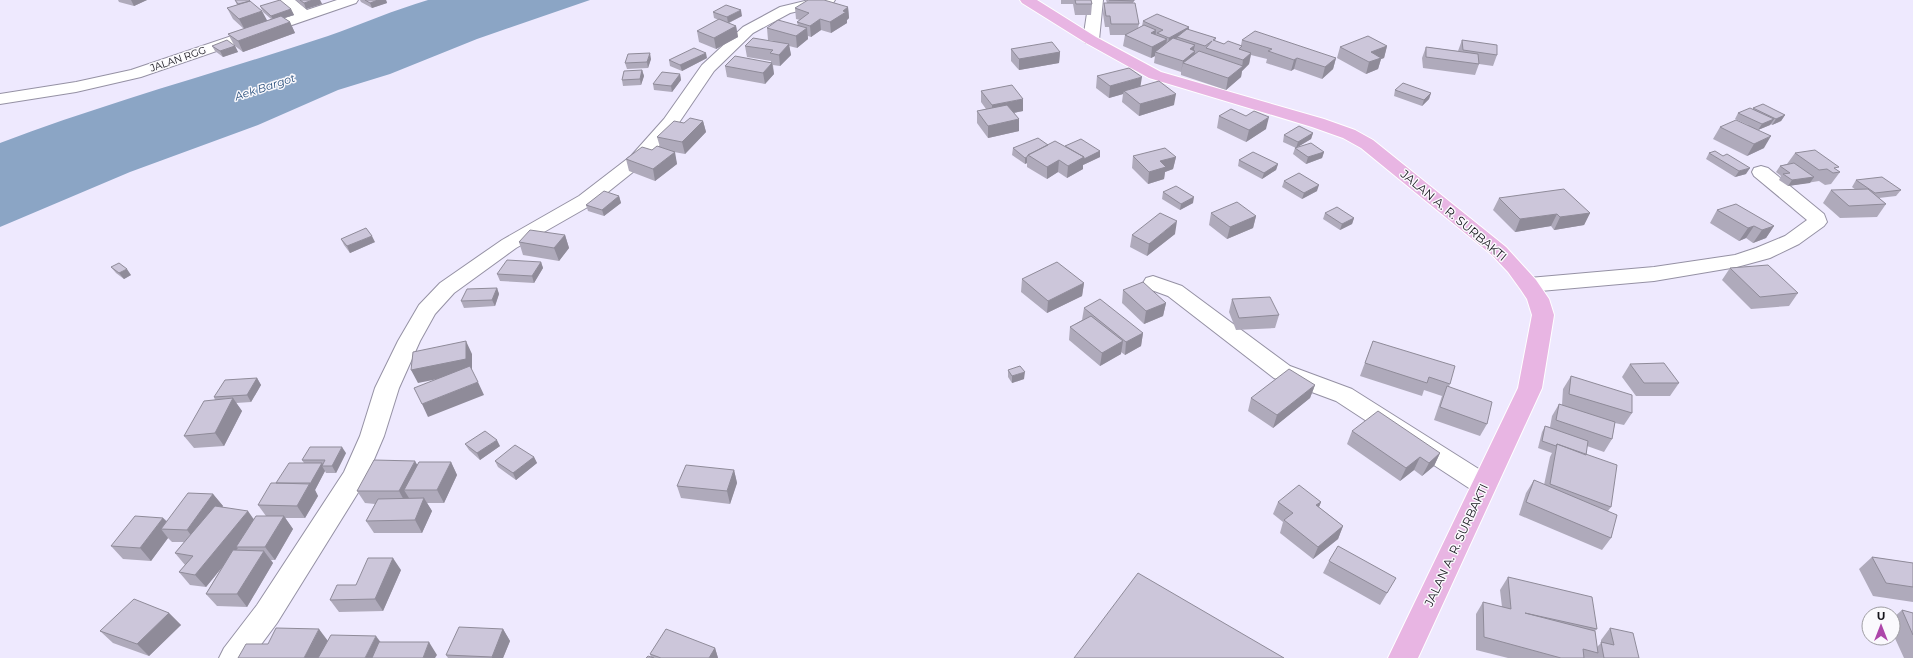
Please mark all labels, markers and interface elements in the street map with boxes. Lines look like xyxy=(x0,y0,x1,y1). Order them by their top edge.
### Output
street label: JALAN RGG xyxy=(147,43,208,75)
water label: Aek Bargot xyxy=(232,70,298,104)
street label: JALAN A. R. SURBAKTI xyxy=(1397,166,1510,264)
street label: JALAN A. R. SURBAKTI xyxy=(1420,481,1491,610)
north arrow xyxy=(1861,606,1901,646)
text: U xyxy=(1877,609,1885,623)

